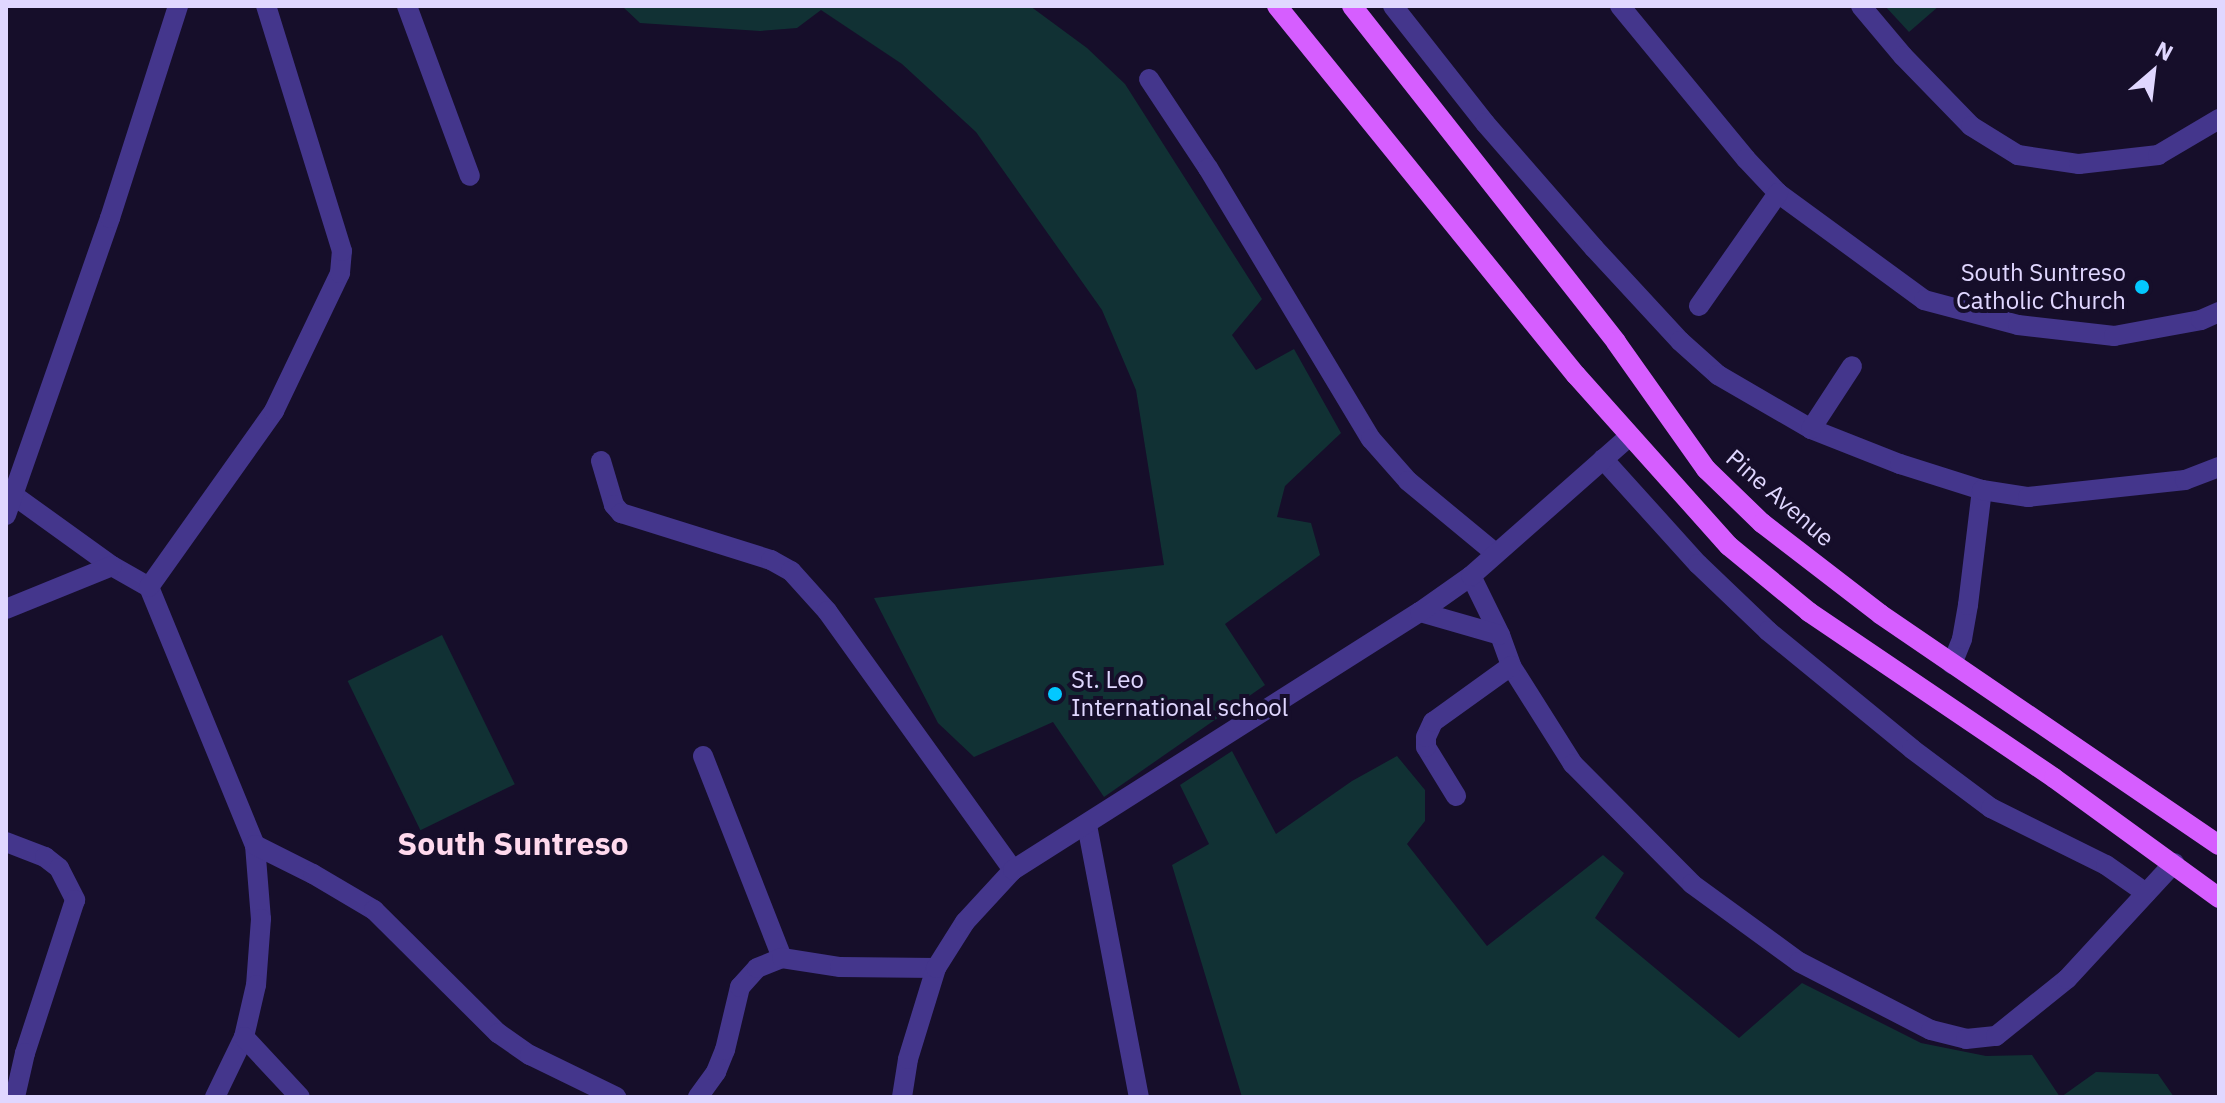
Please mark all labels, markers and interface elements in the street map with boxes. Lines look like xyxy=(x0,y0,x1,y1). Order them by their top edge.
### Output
north arrow xyxy=(2113,32,2193,112)
text: N xyxy=(2151,34,2178,67)
place label: South Suntreso Catholic Church xyxy=(1956,259,2126,315)
marker: South Suntreso Catholic Church xyxy=(2133,278,2151,296)
street label: Pine Avenue xyxy=(1720,443,1840,553)
place label: St. Leo International school xyxy=(1071,666,1288,722)
marker: St. Leo International school xyxy=(1046,685,1064,703)
district label: South Suntreso xyxy=(397,824,629,862)

